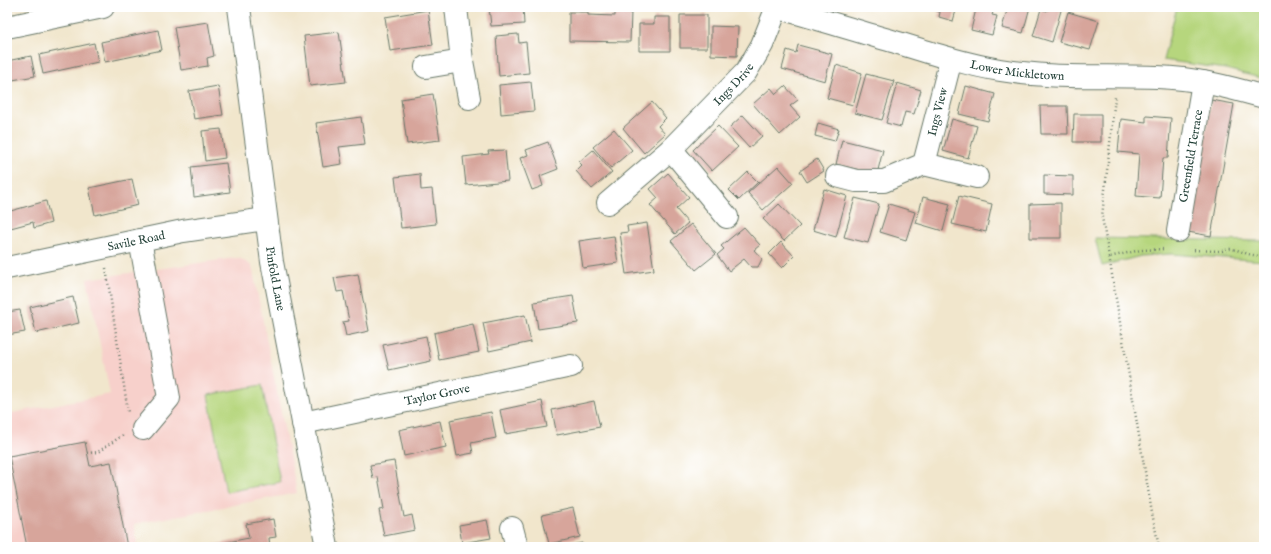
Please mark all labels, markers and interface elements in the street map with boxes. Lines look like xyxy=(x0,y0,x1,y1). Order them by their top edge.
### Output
street label: Lower Mickletown xyxy=(969,57,1065,83)
street label: Ings Drive xyxy=(710,60,757,109)
street label: Ings View xyxy=(924,85,951,138)
street label: Greenfield Terrace xyxy=(1175,108,1206,204)
street label: Savile Road xyxy=(106,227,167,254)
street label: Pinfold Lane xyxy=(263,245,289,312)
street label: Taylor Grove xyxy=(403,380,472,409)

